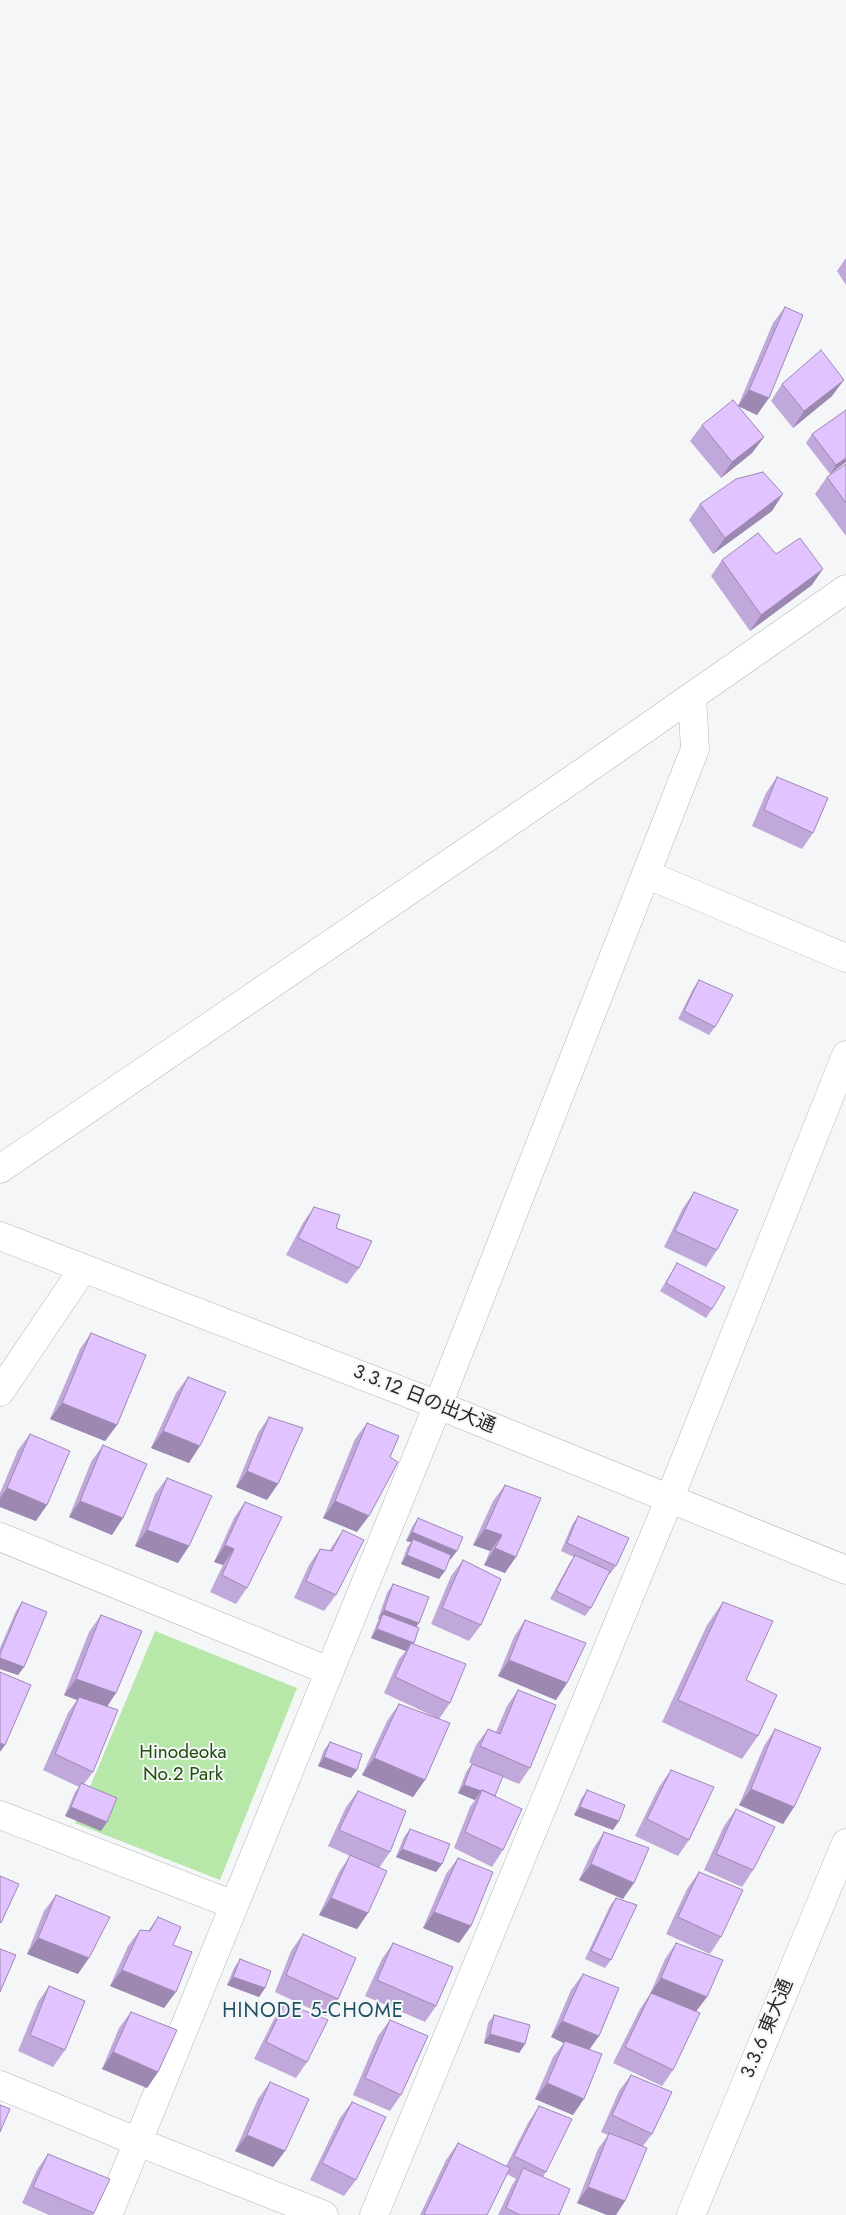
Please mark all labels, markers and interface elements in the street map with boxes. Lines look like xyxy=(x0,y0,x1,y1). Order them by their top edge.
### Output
street label: 3.3.12 日の出大通 xyxy=(349,1361,499,1439)
park label: Hinodeoka No.2 Park xyxy=(139,1742,227,1786)
street label: 3.3.6 東大通 xyxy=(737,1976,799,2082)
district label: HINODE 5-CHOME xyxy=(220,2000,406,2024)

